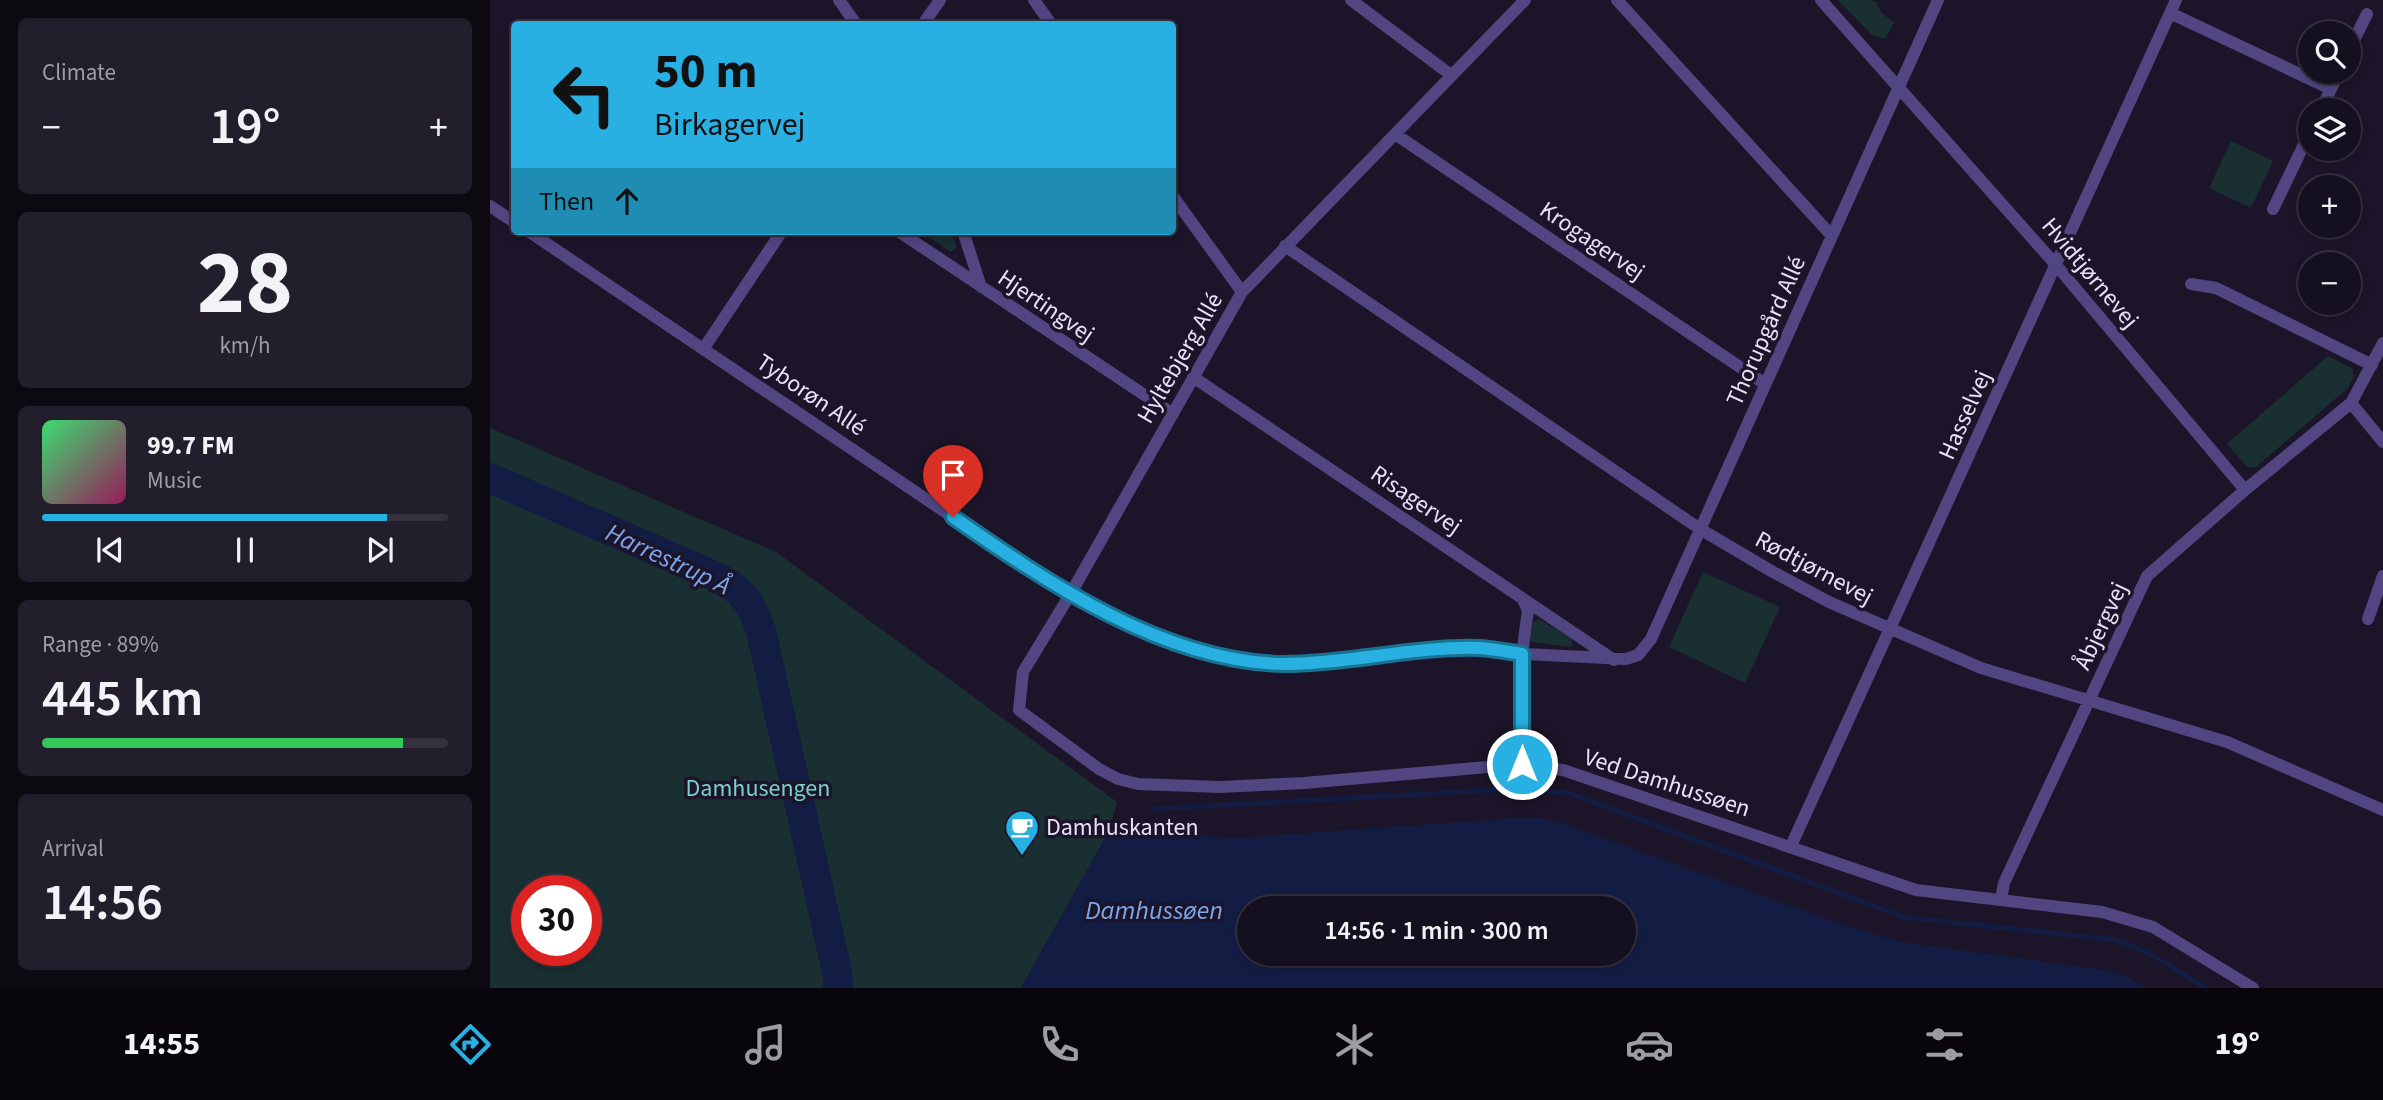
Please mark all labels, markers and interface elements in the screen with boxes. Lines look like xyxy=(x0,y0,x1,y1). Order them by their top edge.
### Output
map controls xyxy=(2298,21,2361,315)
button: search xyxy=(2298,21,2361,84)
text: 50 m xyxy=(654,37,758,107)
icon: left xyxy=(539,49,630,140)
text: Climate xyxy=(42,56,116,89)
text: 19° xyxy=(209,90,281,164)
button: layers xyxy=(2298,98,2361,161)
text: − xyxy=(42,101,61,155)
text: + xyxy=(429,101,448,155)
text: Birkagervej xyxy=(654,102,806,148)
button: + xyxy=(2298,175,2361,238)
icon: ahead xyxy=(608,182,646,220)
text: Then xyxy=(539,183,594,220)
street label: Krogagervej xyxy=(1532,193,1652,289)
street label: Hvidtjørnevej xyxy=(2033,210,2147,336)
text: 28 xyxy=(197,219,293,348)
street label: Thorupgård Allé xyxy=(1717,250,1815,412)
button: − xyxy=(2298,252,2361,315)
street label: Hjertingvej xyxy=(991,261,1101,351)
street label: Hyltebjerg Allé xyxy=(1128,286,1232,430)
text: km/h xyxy=(219,329,271,362)
street label: Tyborøn Allé xyxy=(749,345,873,445)
street label: Hasselvej xyxy=(1930,365,2000,465)
text: 99.7 FM xyxy=(147,427,235,464)
pin xyxy=(923,445,983,517)
icon: arrive xyxy=(934,456,972,494)
street label: Risagervej xyxy=(1363,457,1469,543)
text: Music xyxy=(147,464,202,497)
water label: Harrestrup Å xyxy=(600,514,736,604)
street label: Rødtjørnevej xyxy=(1749,522,1879,614)
icon: previous xyxy=(91,531,129,569)
icon: pause xyxy=(226,531,264,569)
icon: next xyxy=(361,531,399,569)
street label: Åbjergvej xyxy=(2065,576,2137,676)
text: Range · 89% xyxy=(42,628,159,661)
text: 445 km xyxy=(42,662,203,736)
position arrow xyxy=(1485,727,1559,801)
street label: Ved Damhussøen xyxy=(1579,740,1755,826)
park label: Damhusengen xyxy=(686,771,830,806)
cafe icon: Damhuskanten xyxy=(1003,808,1041,857)
place label: Damhuskanten xyxy=(1046,810,1199,845)
text: Arrival xyxy=(42,832,104,865)
text: 14:56 xyxy=(42,866,163,940)
speed limit sign: 30 xyxy=(511,875,602,966)
water label: Damhussøen xyxy=(1085,892,1223,929)
text: 14:56 · 1 min · 300 m xyxy=(1324,912,1549,949)
icon: directions xyxy=(446,1020,495,1069)
icon: music xyxy=(741,1020,790,1069)
icon: phone xyxy=(1035,1020,1084,1069)
icon: climate xyxy=(1330,1020,1379,1069)
icon: car xyxy=(1625,1020,1674,1069)
icon: filters xyxy=(1920,1020,1969,1069)
text: 14:55 xyxy=(123,1021,200,1067)
text: 19° xyxy=(2215,1021,2260,1067)

